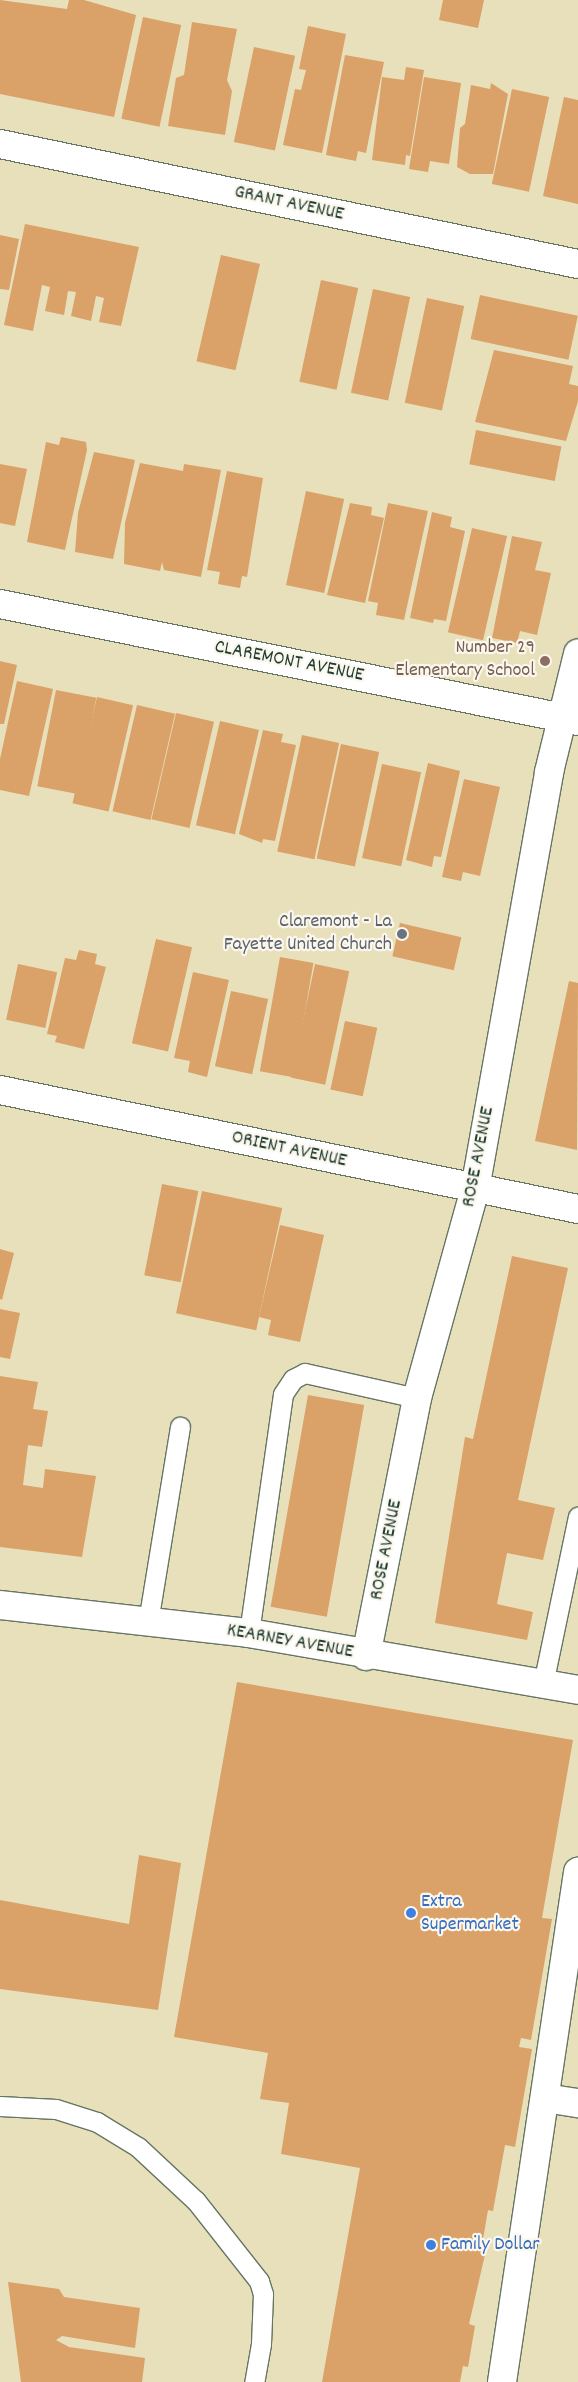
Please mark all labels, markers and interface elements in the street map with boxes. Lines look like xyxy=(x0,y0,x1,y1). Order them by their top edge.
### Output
street label: GRANT AVENUE xyxy=(232,181,346,227)
street label: CLAREMONT AVENUE xyxy=(212,636,366,688)
place label: Number 29 Elementary School xyxy=(395,637,535,684)
marker: Number 29 Elementary School xyxy=(539,655,551,667)
place label: Claremont - La Fayette United Church xyxy=(224,910,392,957)
marker: Claremont - La Fayette United Church xyxy=(396,928,408,940)
street label: ROSE AVENUE xyxy=(457,1105,501,1209)
street label: ORIENT AVENUE xyxy=(229,1126,349,1174)
street label: ROSE AVENUE xyxy=(365,1498,409,1602)
street label: KEARNEY AVENUE xyxy=(225,1619,355,1665)
place label: Extra Supermarket xyxy=(421,1890,519,1937)
marker: Extra Supermarket xyxy=(405,1907,417,1919)
place label: Family Dollar xyxy=(441,2233,540,2257)
marker: Family Dollar xyxy=(425,2239,437,2251)

